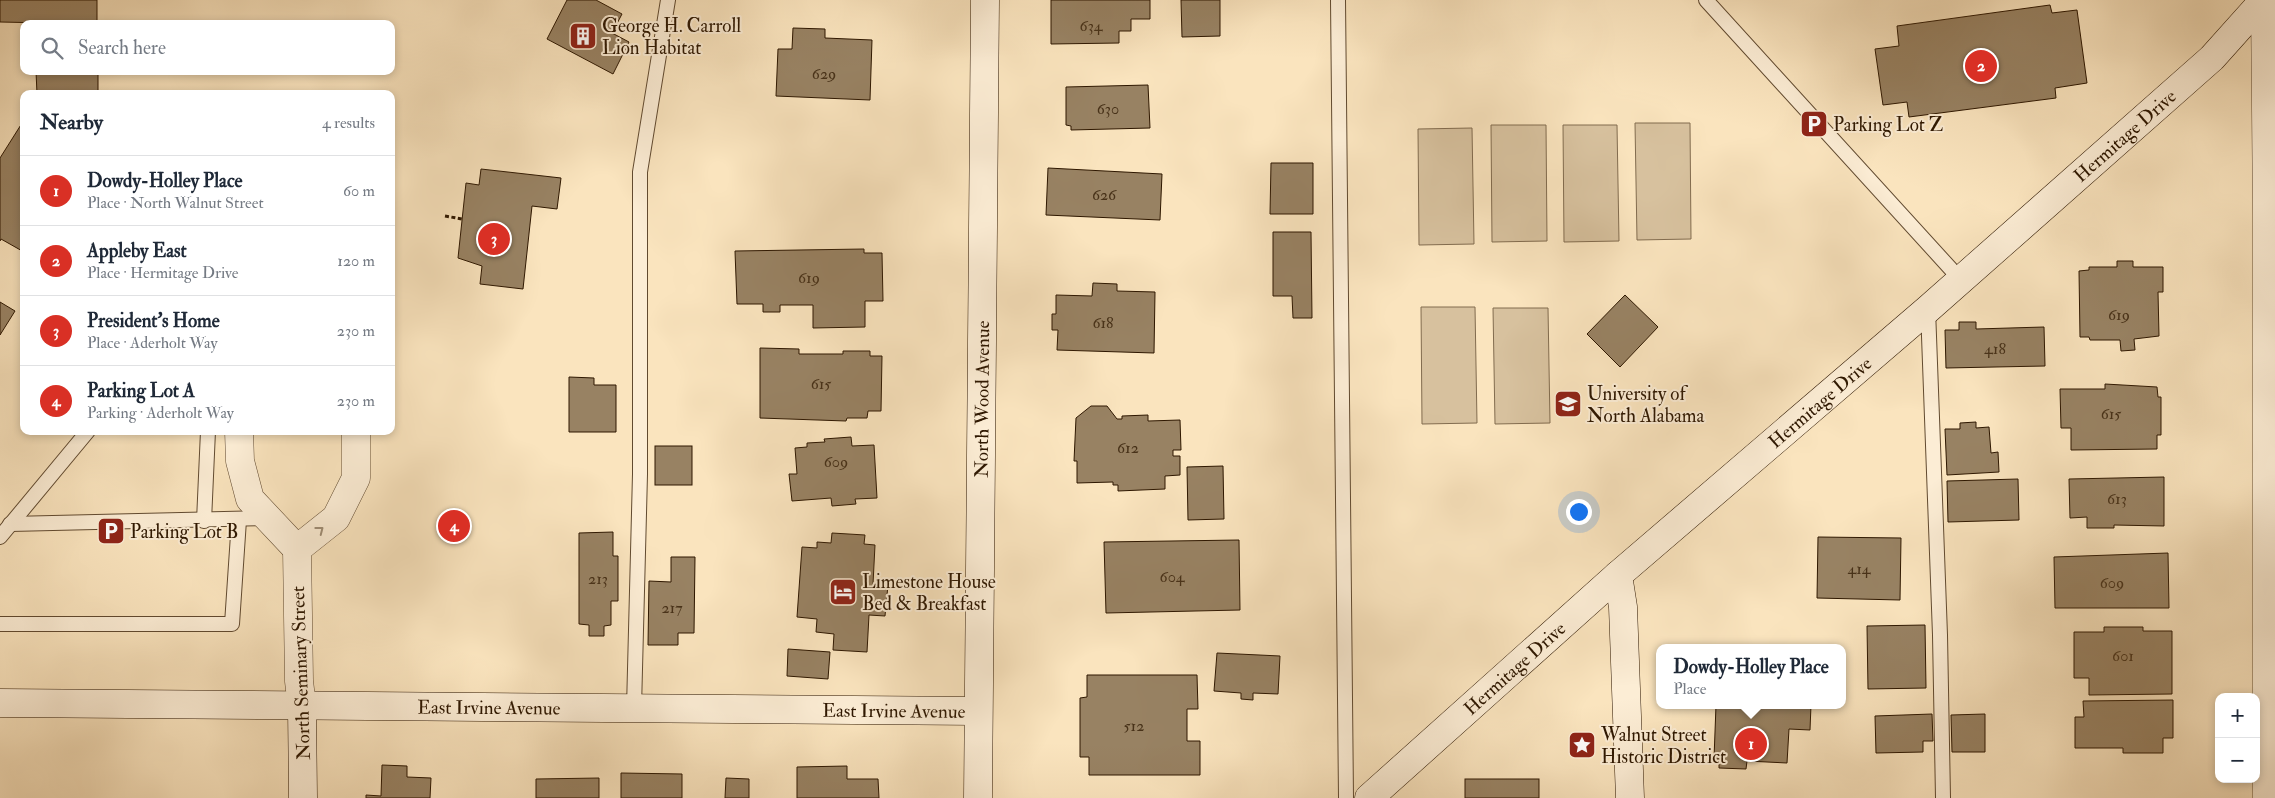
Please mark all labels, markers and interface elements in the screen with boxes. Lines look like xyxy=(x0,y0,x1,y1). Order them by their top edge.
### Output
place label: George H. Carroll Lion Habitat xyxy=(602,14,741,60)
house number: 634 xyxy=(1080,16,1104,36)
search box xyxy=(20,20,395,75)
building icon: George H. Carroll Lion Habitat xyxy=(568,21,598,51)
icon: search xyxy=(38,34,66,62)
text: Search here xyxy=(78,36,166,60)
pin: 2 xyxy=(1965,47,1997,85)
house number: 629 xyxy=(812,64,836,84)
street label: Hermitage Drive xyxy=(2069,84,2181,188)
house number: 630 xyxy=(1097,99,1119,119)
text: Nearby xyxy=(40,109,103,136)
parking icon: Parking Lot Z xyxy=(1799,109,1829,139)
text: 4 results xyxy=(322,113,375,133)
place label: Parking Lot Z xyxy=(1833,113,1943,137)
text: Dowdy-Holley Place xyxy=(87,169,243,193)
text: 1 xyxy=(53,181,59,201)
text: 60 m xyxy=(343,181,375,201)
house number: 626 xyxy=(1092,185,1117,205)
text: Place · North Walnut Street xyxy=(87,193,264,213)
pin: 3 xyxy=(478,220,510,258)
text: Appleby East xyxy=(87,239,187,263)
text: 2 xyxy=(52,251,60,271)
text: 120 m xyxy=(337,251,375,271)
text: Place · Hermitage Drive xyxy=(87,263,239,283)
house number: 619 xyxy=(798,268,820,288)
house number: 619 xyxy=(2108,305,2130,325)
text: President's Home xyxy=(87,309,220,333)
house number: 618 xyxy=(1092,313,1114,333)
street label: North Wood Avenue xyxy=(970,320,995,478)
text: 3 xyxy=(53,321,59,341)
text: 230 m xyxy=(337,321,375,341)
text: Place · Aderholt Way xyxy=(87,333,218,353)
house number: 418 xyxy=(1984,339,2006,359)
street label: Hermitage Drive xyxy=(1764,352,1877,454)
house number: 615 xyxy=(811,374,831,394)
text: Parking Lot A xyxy=(87,379,195,403)
place label: University of North Alabama xyxy=(1587,382,1705,428)
school or university icon: University of North Alabama xyxy=(1553,389,1583,419)
text: 4 xyxy=(52,391,60,411)
text: 230 m xyxy=(337,391,375,411)
text: Parking · Aderholt Way xyxy=(87,403,234,423)
house number: 615 xyxy=(2101,404,2121,424)
house number: 612 xyxy=(1117,438,1139,458)
house number: 609 xyxy=(824,452,848,472)
house number: 613 xyxy=(2107,489,2127,509)
your location xyxy=(1566,499,1592,525)
pin: 4 xyxy=(438,507,470,545)
parking icon: Parking Lot B xyxy=(96,516,126,546)
place label: Parking Lot B xyxy=(130,520,238,544)
one-way arrow xyxy=(314,527,323,536)
house number: 414 xyxy=(1848,559,1872,579)
house number: 604 xyxy=(1160,567,1186,587)
house number: 213 xyxy=(588,569,608,589)
place label: Limestone House Bed & Breakfast xyxy=(862,570,996,616)
house number: 609 xyxy=(2100,573,2124,593)
hotel icon: Limestone House Bed & Breakfast xyxy=(828,577,858,607)
street label: North Seminary Street xyxy=(286,586,316,760)
house number: 217 xyxy=(661,598,683,618)
street label: Hermitage Drive xyxy=(1459,617,1571,721)
popup xyxy=(1656,644,1846,709)
house number: 601 xyxy=(2112,646,2134,666)
text: Dowdy-Holley Place xyxy=(1673,655,1829,679)
text: Place xyxy=(1673,679,1706,699)
map controls xyxy=(2215,693,2260,783)
button: + xyxy=(2215,693,2260,738)
street label: East Irvine Avenue xyxy=(417,695,561,721)
street label: East Irvine Avenue xyxy=(822,699,966,724)
house number: 512 xyxy=(1124,716,1144,736)
place label: Walnut Street Historic District xyxy=(1600,723,1726,769)
pin: 1 xyxy=(1735,725,1767,763)
place icon: Walnut Street Historic District xyxy=(1567,730,1597,760)
button: − xyxy=(2215,738,2260,783)

